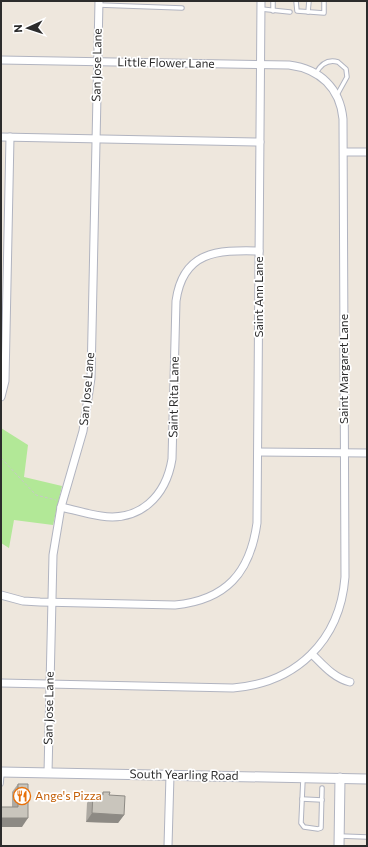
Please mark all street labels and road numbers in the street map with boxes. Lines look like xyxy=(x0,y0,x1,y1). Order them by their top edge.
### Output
street label: San Jose Lane xyxy=(88,28,105,102)
street label: Little Flower Lane xyxy=(117,54,215,70)
street label: Saint Ann Lane xyxy=(251,256,265,338)
street label: Saint Margaret Lane xyxy=(336,314,350,424)
street label: San Jose Lane xyxy=(76,352,97,426)
street label: Saint Rita Lane xyxy=(165,356,181,438)
street label: San Jose Lane xyxy=(40,671,57,745)
street label: South Yearling Road xyxy=(129,766,239,782)

